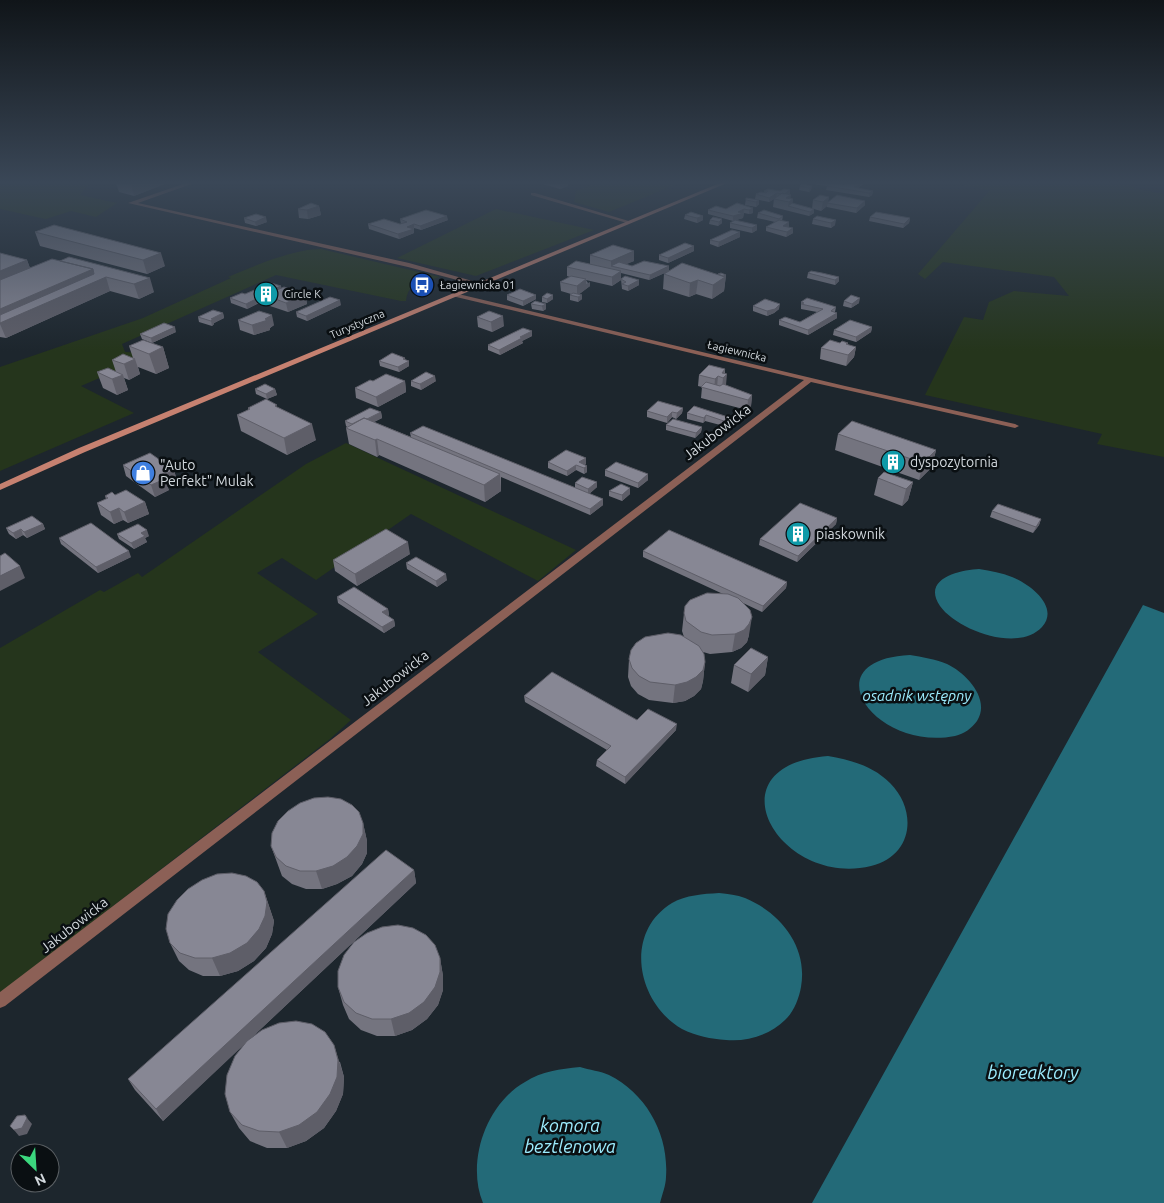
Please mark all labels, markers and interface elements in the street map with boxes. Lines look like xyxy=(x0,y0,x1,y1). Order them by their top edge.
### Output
bus stop icon: Łagiewnicka 01 xyxy=(409,272,435,298)
place label: Łagiewnicka 01 xyxy=(440,279,515,291)
building icon: Circle K xyxy=(253,281,279,307)
place label: Circle K xyxy=(284,288,321,300)
street label: Turystyczna xyxy=(328,307,386,341)
street label: Łagiewnicka xyxy=(706,338,768,364)
street label: Jakubowicka xyxy=(680,401,754,463)
building icon: dyspozytornia xyxy=(880,449,906,475)
place label: dyspozytornia xyxy=(910,454,998,470)
place label: "Auto Perfekt" Mulak xyxy=(160,457,254,489)
shop icon: "Auto Perfekt" Mulak xyxy=(130,460,156,486)
building icon: piaskownik xyxy=(785,521,811,547)
place label: piaskownik xyxy=(816,526,885,542)
street label: Jakubowicka xyxy=(358,647,432,709)
water label: osadnik wstępny xyxy=(863,687,972,704)
street label: Jakubowicka xyxy=(37,894,111,956)
water label: bioreaktory xyxy=(988,1062,1079,1082)
water label: komora beztlenowa xyxy=(524,1115,616,1156)
north arrow xyxy=(10,1143,60,1193)
text: N xyxy=(32,1170,49,1189)

